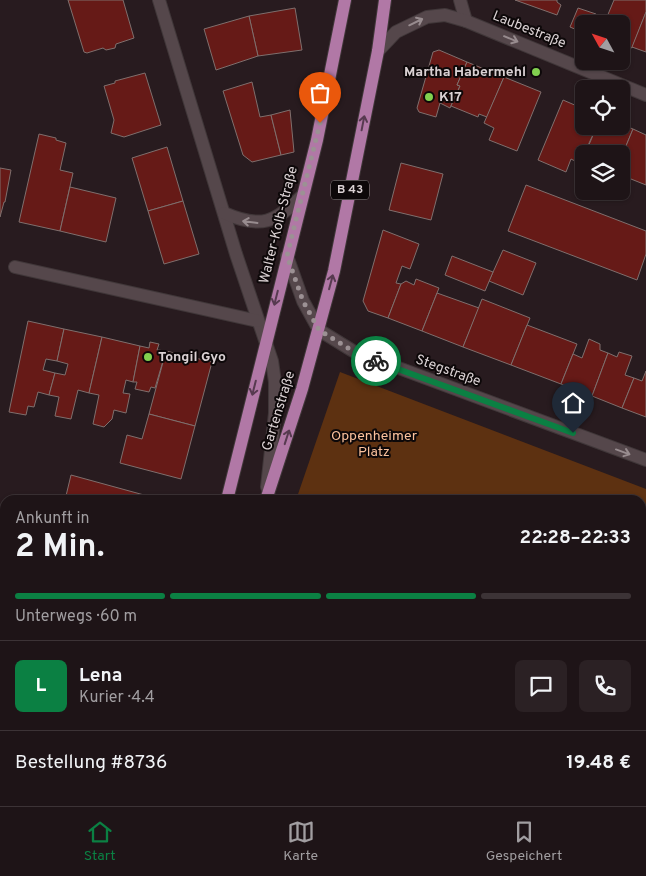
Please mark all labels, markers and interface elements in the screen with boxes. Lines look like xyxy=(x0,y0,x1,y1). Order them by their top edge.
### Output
street label: Laubestraße xyxy=(490,8,568,52)
north arrow xyxy=(575,15,630,70)
map controls xyxy=(575,15,630,200)
one-way arrow xyxy=(408,17,423,26)
one-way arrow xyxy=(503,35,518,45)
place label: Martha Habermehl xyxy=(404,64,526,81)
marker: Martha Habermehl xyxy=(530,66,542,78)
pin xyxy=(299,72,341,123)
icon: bag xyxy=(306,79,334,107)
button: locate xyxy=(575,80,630,135)
place label: K17 xyxy=(439,89,462,106)
marker: K17 xyxy=(423,91,435,103)
one-way arrow xyxy=(359,116,369,132)
button: layers xyxy=(575,145,630,200)
street label: Walter-Kolb-Straße xyxy=(256,165,302,285)
road number: B 43 xyxy=(331,180,369,200)
one-way arrow xyxy=(242,217,258,227)
one-way arrow xyxy=(327,275,336,291)
one-way arrow xyxy=(271,290,280,306)
courier xyxy=(351,336,401,386)
icon: bike xyxy=(362,347,390,375)
place label: Tongil Gyo xyxy=(158,349,226,366)
marker: Tongil Gyo xyxy=(142,351,154,363)
street label: Stegstraße xyxy=(413,351,483,391)
street label: Gartenstraße xyxy=(259,369,299,453)
one-way arrow xyxy=(249,379,258,395)
pin xyxy=(552,382,594,433)
icon: home xyxy=(559,389,587,417)
park label: Oppenheimer Platz xyxy=(331,428,418,461)
one-way arrow xyxy=(282,429,292,445)
one-way arrow xyxy=(615,448,630,457)
text: Ankunft in xyxy=(15,509,90,529)
text: 22:28–22:33 xyxy=(520,526,631,550)
text: 2 Min. xyxy=(15,528,105,568)
text: Unterwegs · 60 m xyxy=(15,607,137,627)
button: chat xyxy=(515,660,567,712)
button: phone xyxy=(579,660,631,712)
text: Lena xyxy=(79,664,122,688)
text: L xyxy=(36,674,46,698)
text: Kurier · 4.4 xyxy=(79,688,155,708)
text: Bestellung #8736 xyxy=(15,751,167,775)
text: 19.48 € xyxy=(566,751,631,775)
tab: Start xyxy=(84,818,116,865)
tab: Karte xyxy=(283,818,318,865)
tab: Gespeichert xyxy=(486,818,562,865)

